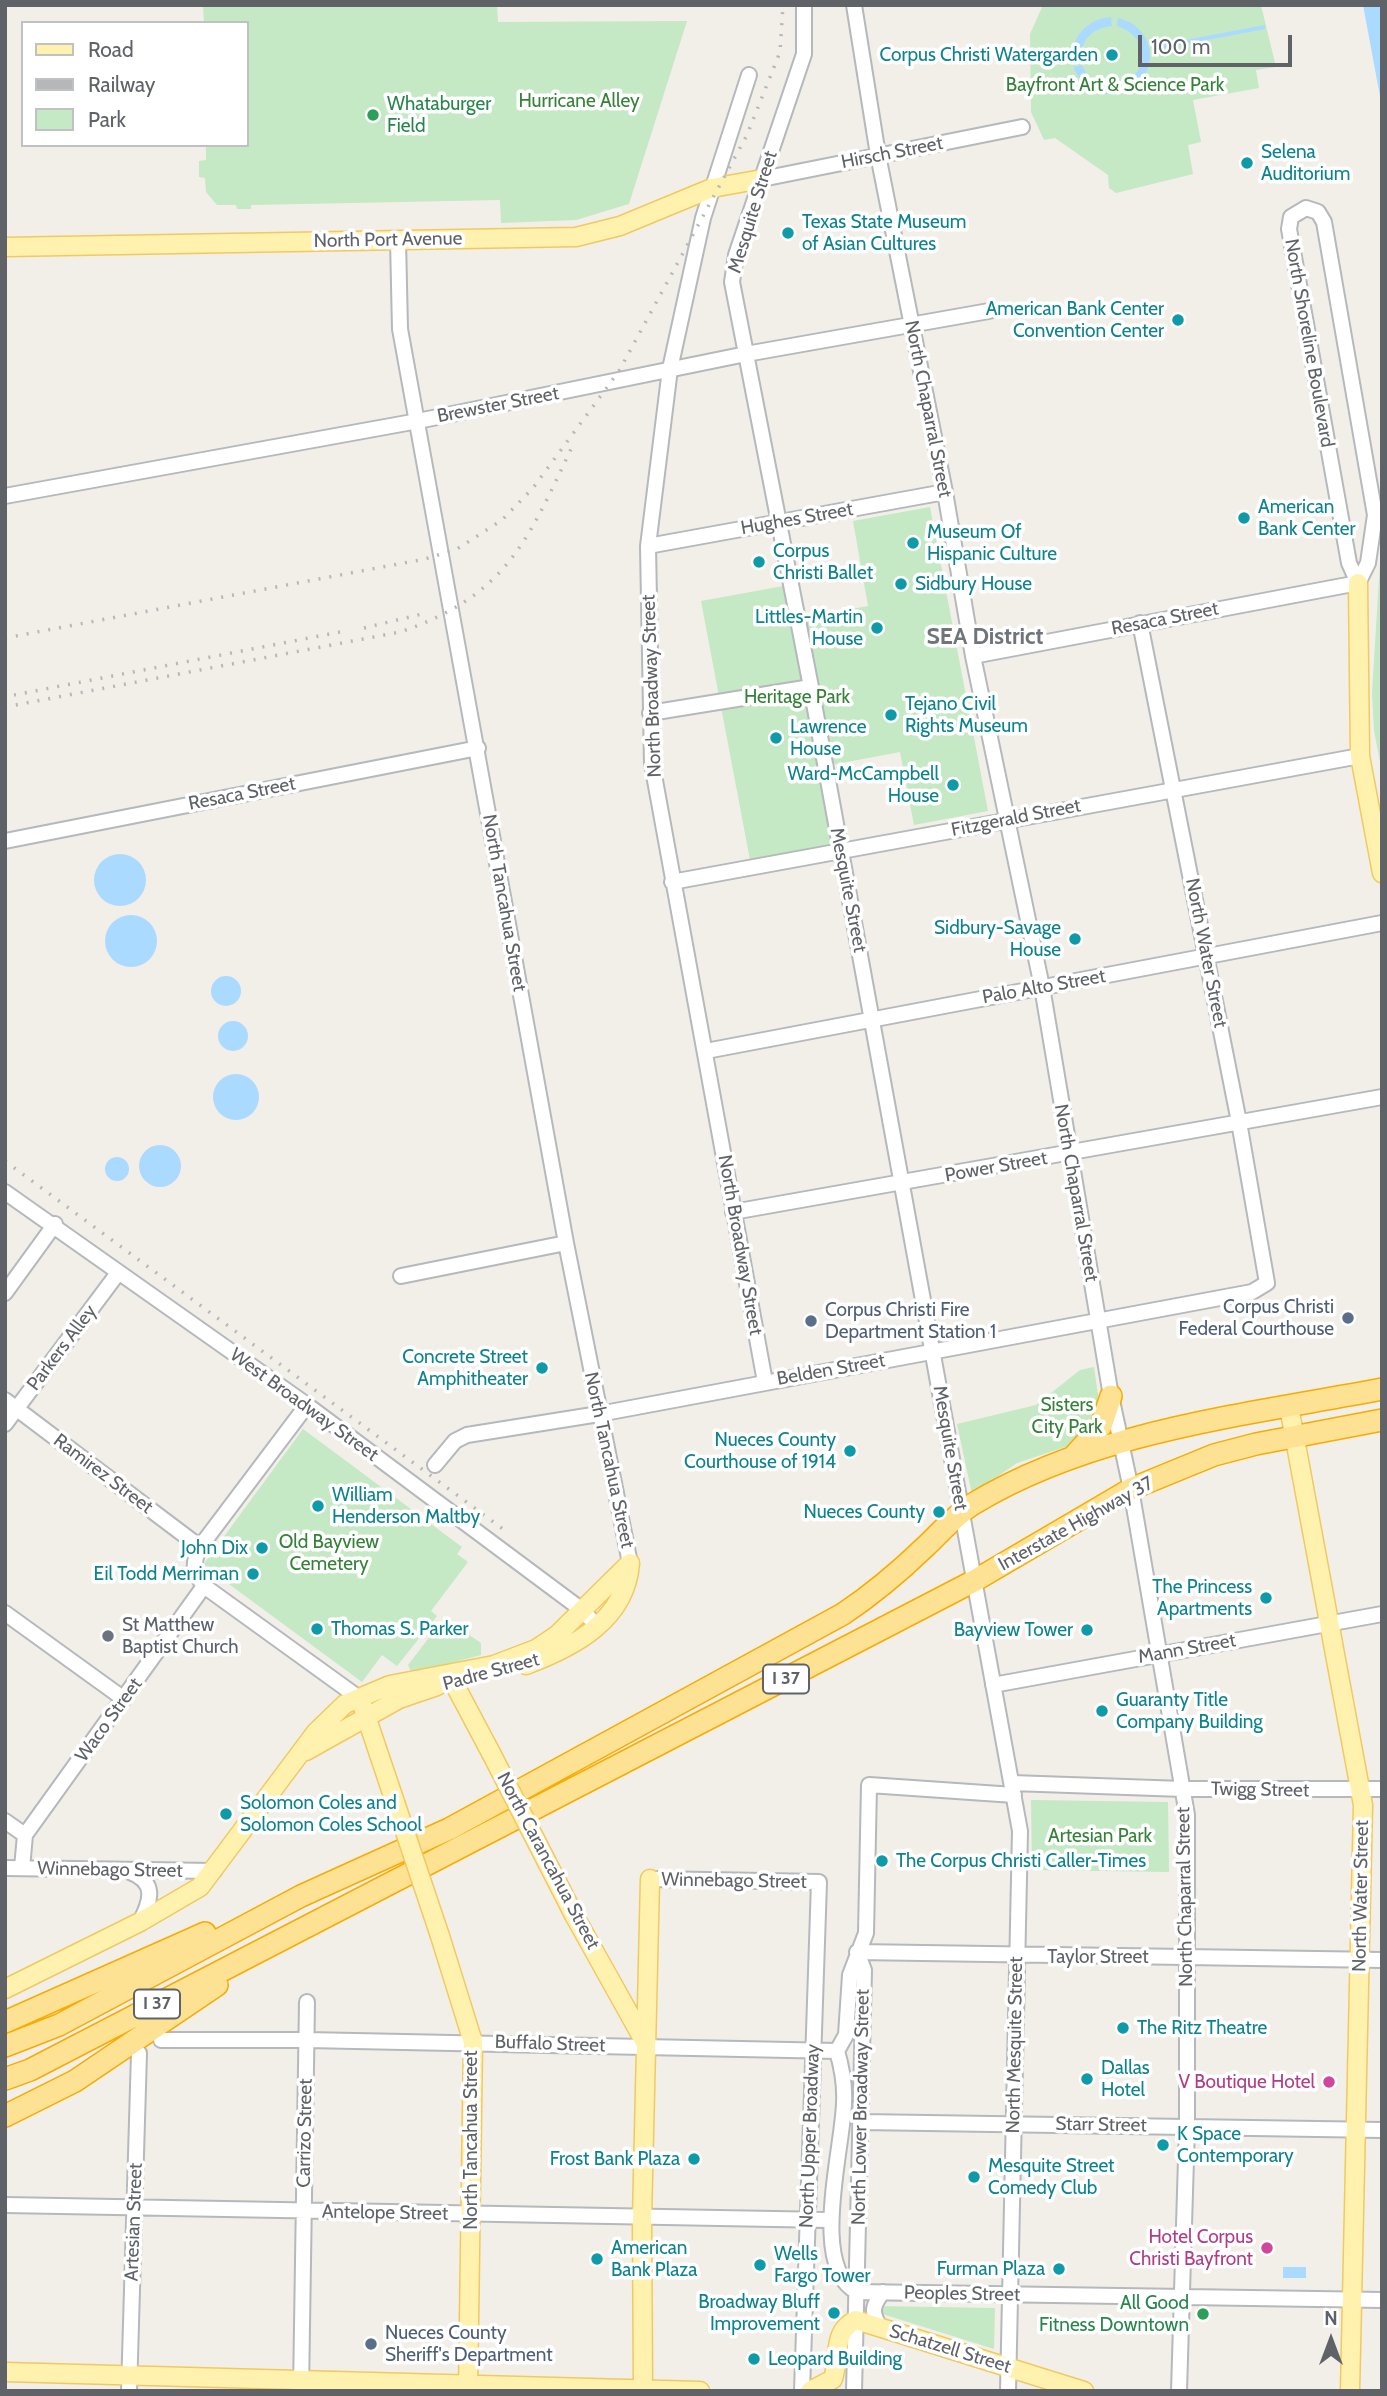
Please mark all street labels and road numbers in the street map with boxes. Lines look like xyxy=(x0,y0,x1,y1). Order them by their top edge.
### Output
street label: Hirsch Street xyxy=(839,132,945,174)
street label: Mesquite Street xyxy=(724,148,782,276)
street label: North Port Avenue xyxy=(314,227,462,253)
street label: North Shoreline Boulevard xyxy=(1279,237,1339,449)
street label: North Chaparral Street xyxy=(900,319,956,499)
street label: Brewster Street xyxy=(435,382,561,428)
street label: Hughes Street xyxy=(739,498,855,540)
street label: North Broadway Street xyxy=(637,594,667,778)
street label: Resaca Street xyxy=(1109,597,1221,641)
street label: Resaca Street xyxy=(186,772,298,816)
street label: Fitzgerald Street xyxy=(949,794,1083,842)
street label: North Tancahua Street xyxy=(477,813,531,993)
street label: Mesquite Street xyxy=(825,826,871,954)
street label: North Water Street xyxy=(1180,876,1232,1030)
street label: Palo Alto Street xyxy=(981,965,1107,1009)
street label: North Chaparral Street xyxy=(1049,1102,1103,1284)
street label: Power Street xyxy=(943,1147,1049,1187)
street label: North Broadway Street xyxy=(713,1153,767,1337)
street label: Parkers Alley xyxy=(22,1301,102,1395)
street label: West Broadway Street xyxy=(225,1344,383,1466)
street label: Belden Street xyxy=(775,1349,887,1391)
street label: North Tancahua Street xyxy=(579,1370,639,1550)
street label: Mesquite Street xyxy=(928,1384,972,1512)
street label: Ramirez Street xyxy=(49,1429,157,1519)
street label: Interstate Highway 37 xyxy=(994,1472,1158,1576)
street label: Mann Street xyxy=(1136,1629,1238,1669)
street label: Padre Street xyxy=(440,1648,542,1696)
road number: I 37 xyxy=(763,1664,809,1694)
street label: Waco Street xyxy=(71,1674,147,1766)
street label: North Carancahua Street xyxy=(492,1769,604,1953)
street label: Twigg Street xyxy=(1211,1778,1309,1802)
street label: North Chaparral Street xyxy=(1172,1807,1198,1987)
street label: North Water Street xyxy=(1348,1820,1374,1972)
street label: Winnebago Street xyxy=(37,1857,183,1883)
street label: Winnebago Street xyxy=(661,1868,807,1894)
street label: Taylor Street xyxy=(1047,1946,1149,1968)
street label: North Mesquite Street xyxy=(1002,1956,1028,2134)
street label: North Lower Broadway Street xyxy=(848,1989,874,2225)
road number: I 37 xyxy=(134,1990,180,2018)
street label: Buffalo Street xyxy=(494,2031,606,2057)
street label: North Upper Broadway xyxy=(795,2044,825,2228)
street label: North Tancahua Street xyxy=(460,2050,482,2230)
street label: Carrizo Street xyxy=(293,2078,317,2188)
street label: Starr Street xyxy=(1055,2113,1147,2137)
street label: Artesian Street xyxy=(121,2162,147,2282)
street label: Antelope Street xyxy=(322,2200,448,2226)
street label: Peoples Street xyxy=(904,2282,1020,2306)
street label: Schatzell Street xyxy=(886,2320,1014,2378)

